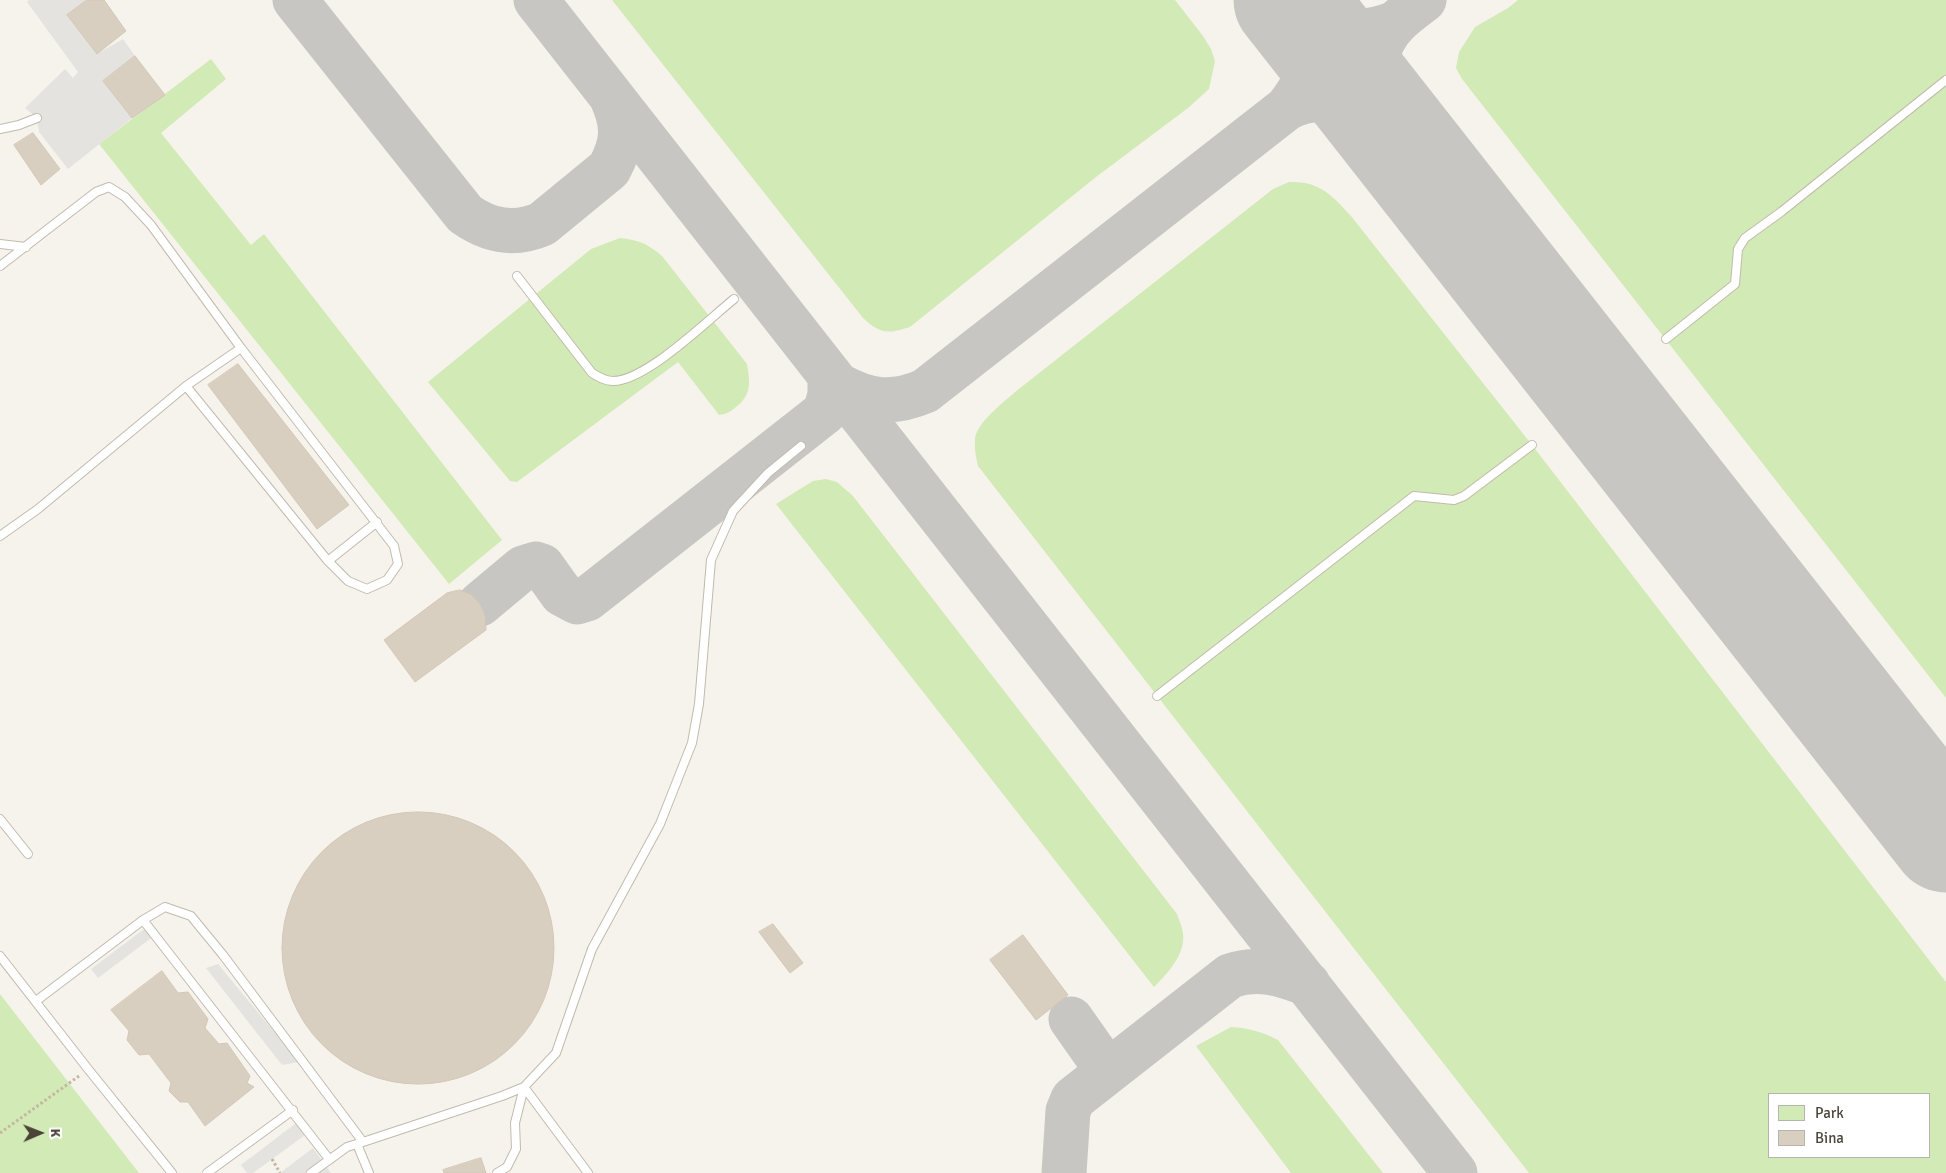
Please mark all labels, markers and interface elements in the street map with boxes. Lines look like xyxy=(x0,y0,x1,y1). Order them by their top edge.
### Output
legend xyxy=(1768,1093,1931,1158)
text: Park xyxy=(1815,1104,1844,1122)
north arrow xyxy=(15,1108,65,1158)
text: K xyxy=(47,1128,64,1137)
text: Bina xyxy=(1815,1129,1844,1147)

